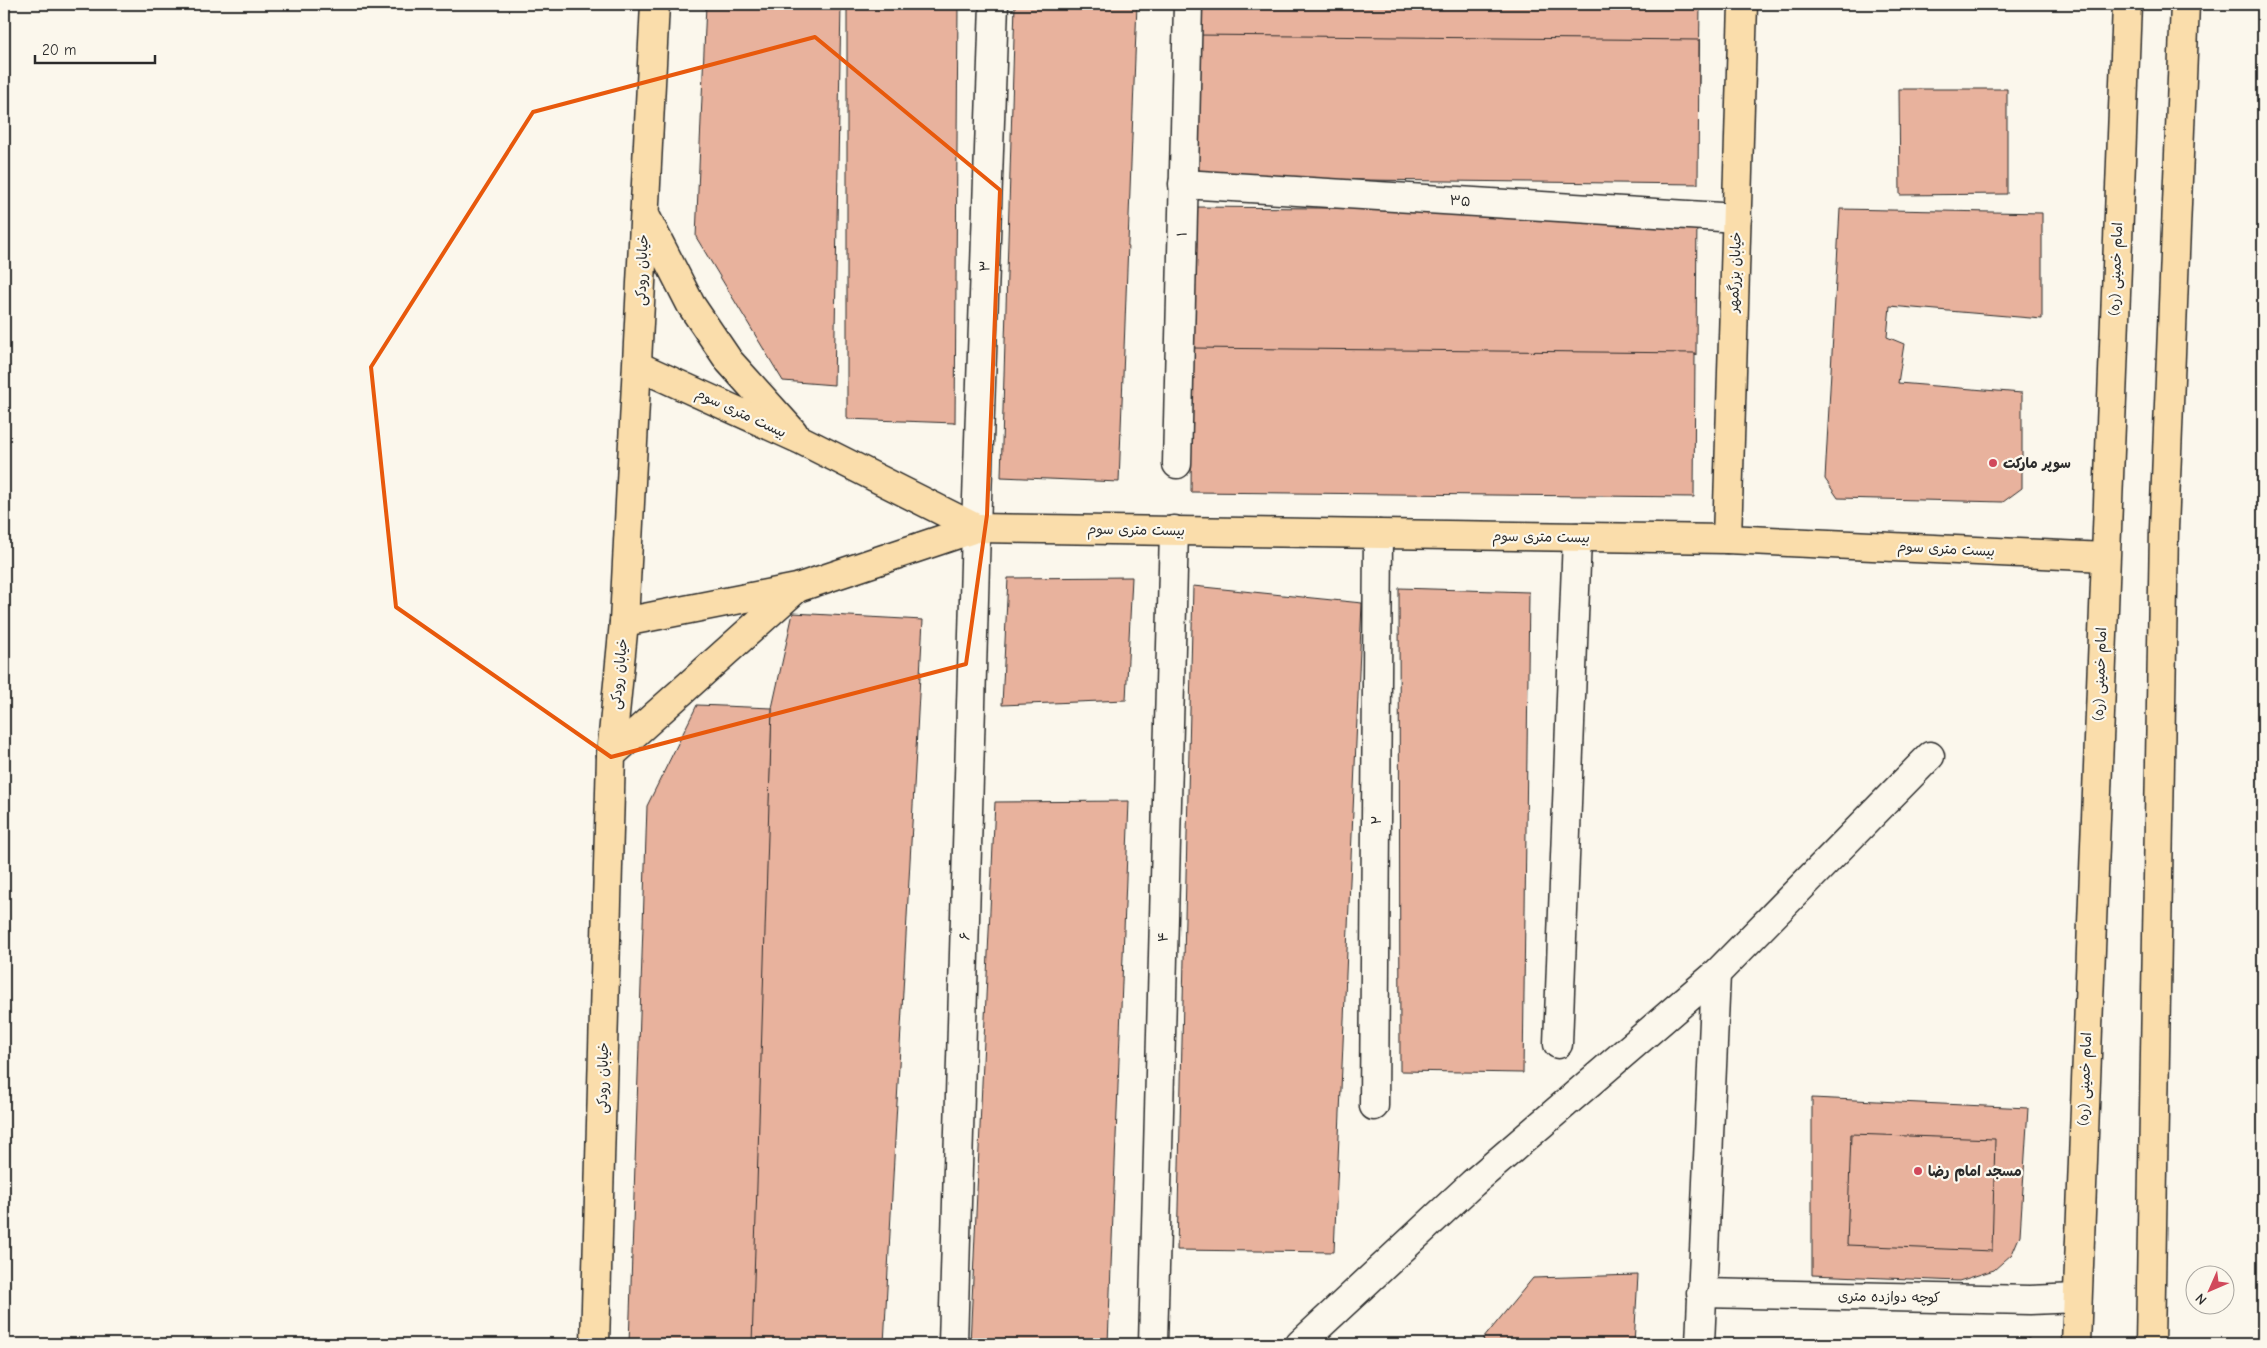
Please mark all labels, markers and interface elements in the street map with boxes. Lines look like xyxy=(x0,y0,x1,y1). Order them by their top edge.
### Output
scale bar xyxy=(35,32,155,64)
text: 20 m xyxy=(42,41,76,59)
street label: ۳۵ xyxy=(1449,192,1471,210)
street label: امام خمینی (ره) xyxy=(2106,222,2128,316)
street label: ۱ xyxy=(1173,231,1191,237)
street label: خیابان بزرگمهر xyxy=(1725,231,1745,314)
street label: خیابان رودکی xyxy=(632,234,652,306)
street label: ۳ xyxy=(976,260,994,272)
street label: بیست متری سوم xyxy=(692,385,789,444)
place label: سوپر مارکت xyxy=(2003,455,2071,473)
marker: سوپر مارکت xyxy=(1987,457,1999,469)
street label: بیست متری سوم xyxy=(1087,521,1185,542)
street label: بیست متری سوم xyxy=(1492,528,1590,549)
street label: بیست متری سوم xyxy=(1897,538,1995,563)
street label: امام خمینی (ره) xyxy=(2090,627,2112,721)
street label: خیابان رودکی xyxy=(607,638,631,710)
street label: ۲ xyxy=(1368,815,1385,825)
street label: ۶ xyxy=(956,931,974,941)
street label: ۴ xyxy=(1154,932,1172,942)
street label: امام خمینی (ره) xyxy=(2075,1032,2097,1126)
street label: خیابان رودکی xyxy=(594,1042,612,1114)
place label: مسجد امام رضا xyxy=(1928,1163,2022,1182)
marker: مسجد امام رضا xyxy=(1912,1165,1924,1177)
north arrow xyxy=(2184,1266,2234,1316)
street label: کوچه دوازده متری xyxy=(1838,1288,1940,1307)
text: N xyxy=(2192,1290,2210,1308)

